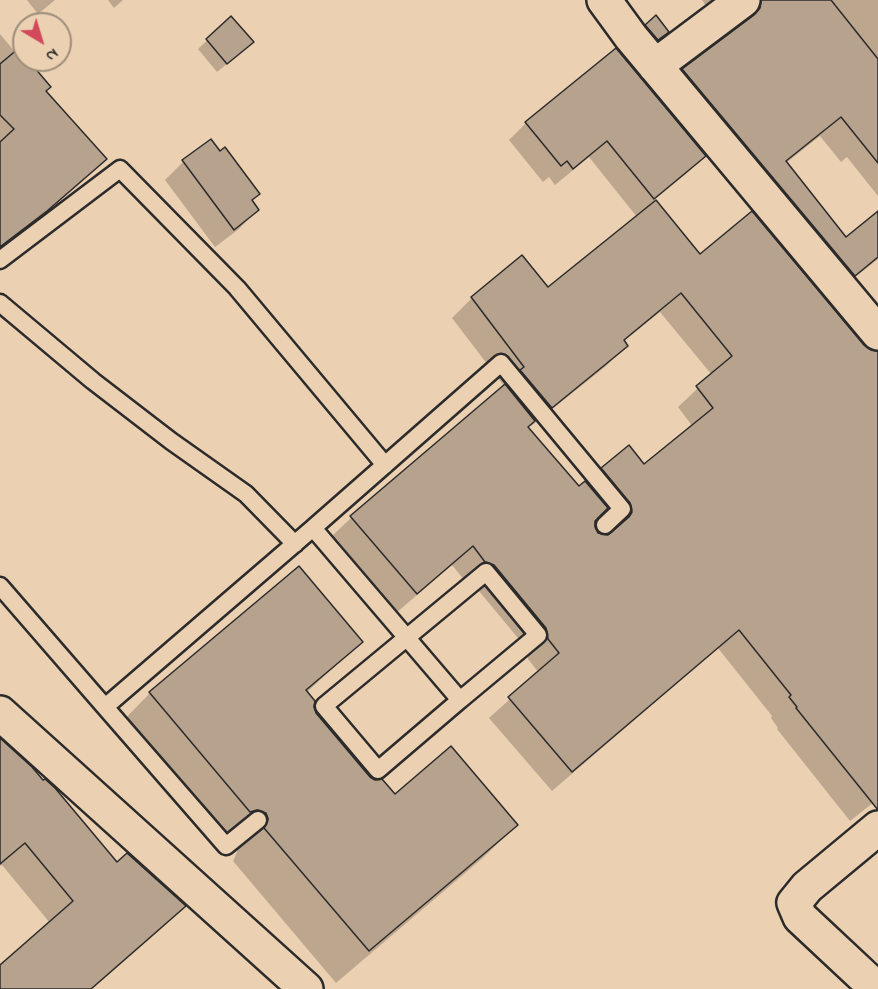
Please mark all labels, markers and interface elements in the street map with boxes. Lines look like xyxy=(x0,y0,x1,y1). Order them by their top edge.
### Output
north arrow xyxy=(12,12,72,72)
text: N xyxy=(40,42,63,67)

